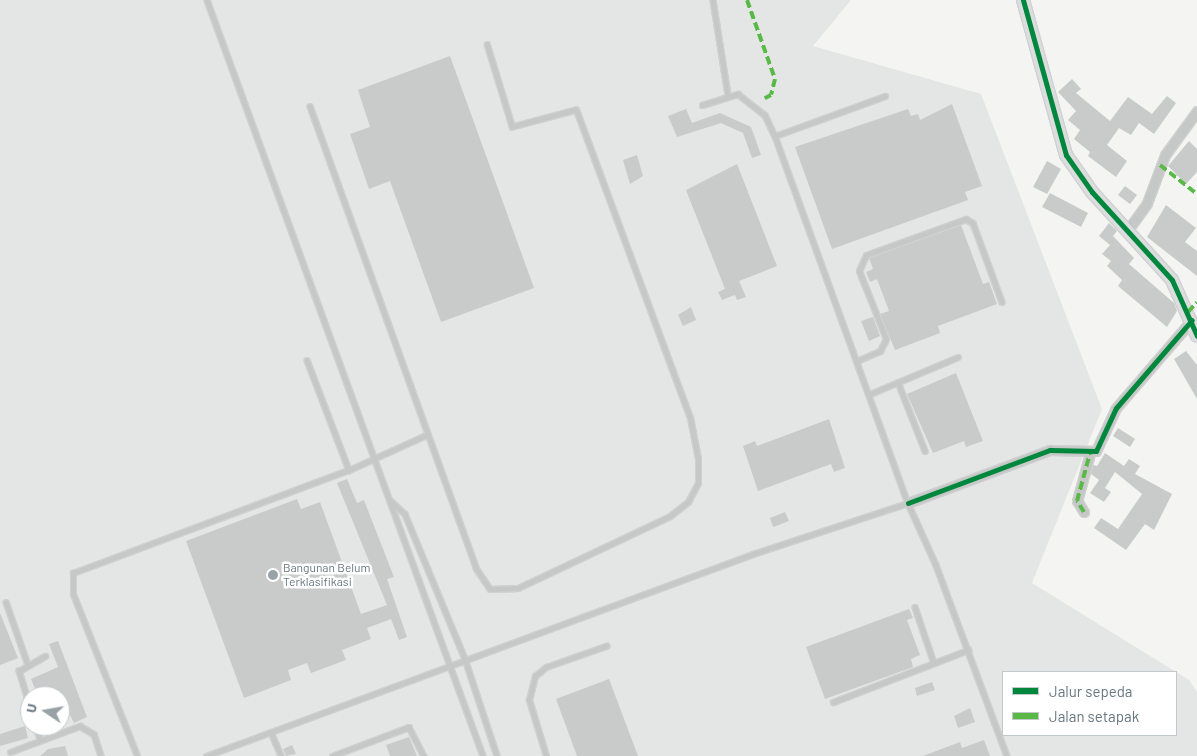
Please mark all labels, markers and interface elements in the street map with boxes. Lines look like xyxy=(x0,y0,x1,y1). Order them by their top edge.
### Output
place label: Bangunan Belum Terklasifikasi xyxy=(283,561,370,589)
marker: Bangunan Belum Terklasifikasi xyxy=(267,569,279,581)
legend xyxy=(1002,671,1177,736)
text: Jalur sepeda xyxy=(1049,682,1133,700)
north arrow xyxy=(20,686,70,736)
text: U xyxy=(22,702,40,714)
text: Jalan setapak xyxy=(1049,707,1139,725)

